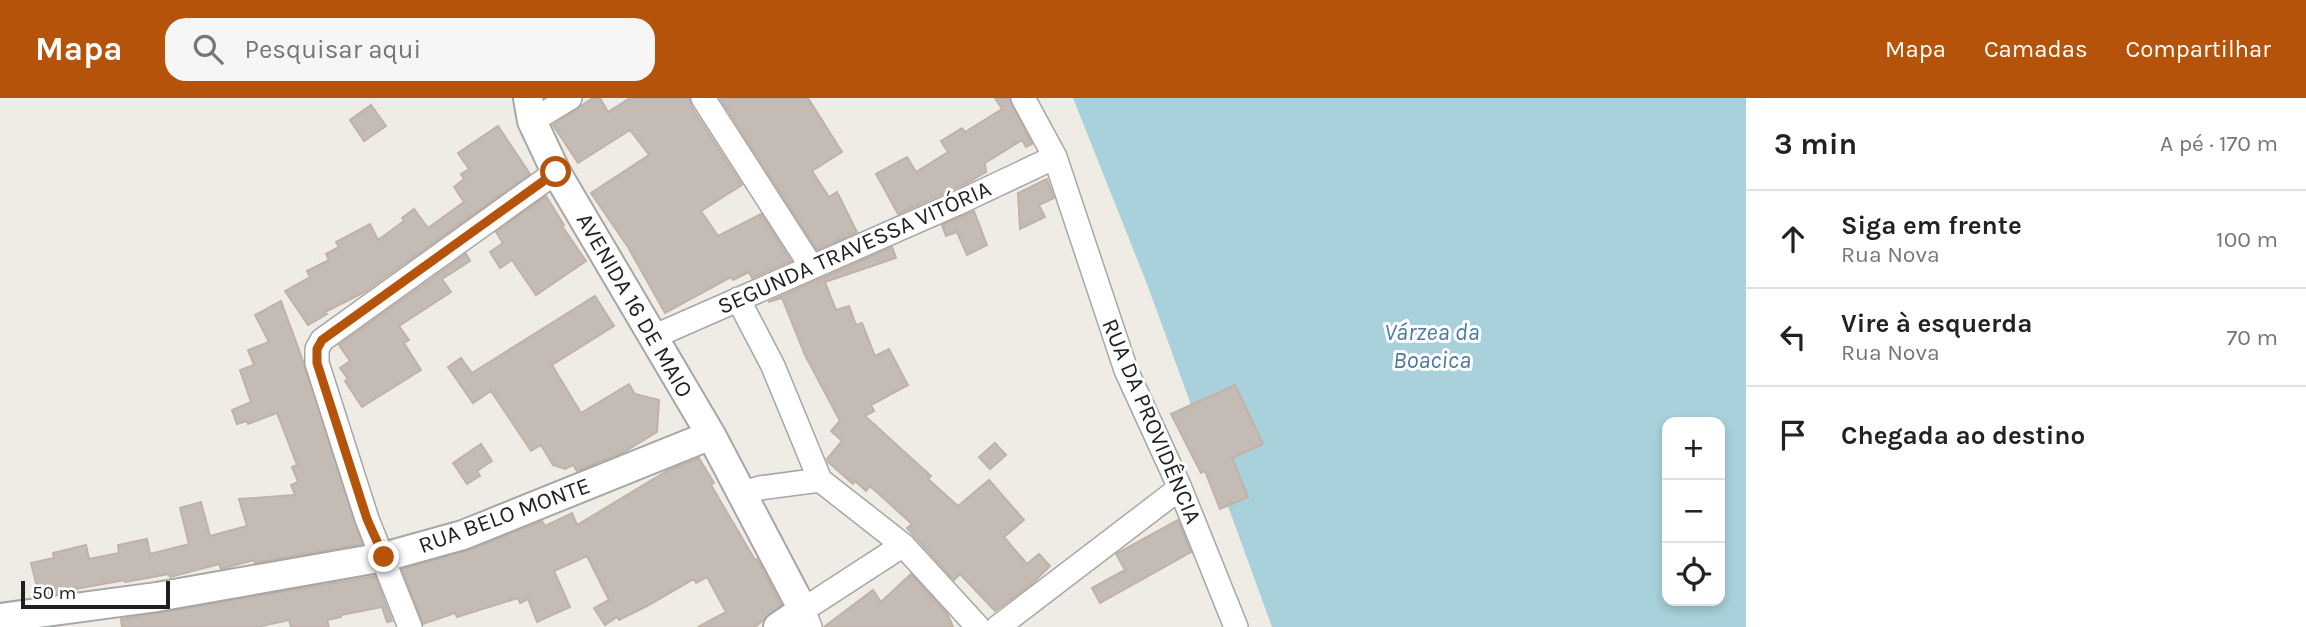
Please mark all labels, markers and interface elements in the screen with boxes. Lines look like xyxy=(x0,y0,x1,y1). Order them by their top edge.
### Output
search box xyxy=(165,18,655,81)
text: Mapa xyxy=(35,30,123,68)
icon: search xyxy=(189,30,227,68)
text: Pesquisar aqui xyxy=(245,34,421,65)
text: Mapa xyxy=(1885,35,1946,63)
text: Camadas xyxy=(1984,35,2088,63)
text: Compartilhar xyxy=(2126,35,2271,63)
text: 3 min xyxy=(1774,126,1857,162)
text: A pé · 170 m xyxy=(2160,130,2278,157)
route start xyxy=(540,156,571,187)
street label: SEGUNDA TRAVESSA VITÓRIA xyxy=(713,175,995,320)
street label: AVENIDA 16 DE MAIO xyxy=(571,208,698,402)
text: Siga em frente xyxy=(1841,210,2022,241)
icon: ahead xyxy=(1774,220,1812,258)
text: 100 m xyxy=(2216,226,2278,253)
text: Rua Nova xyxy=(1841,241,1940,268)
text: Vire à esquerda xyxy=(1841,308,2032,339)
street label: RUA DA PROVIDÊNCIA xyxy=(1096,315,1207,528)
water label: Várzea da Boacica xyxy=(1384,318,1480,374)
icon: left xyxy=(1774,318,1812,356)
text: 70 m xyxy=(2227,324,2278,351)
text: Rua Nova xyxy=(1841,339,1940,366)
icon: arrive xyxy=(1774,416,1812,454)
map controls xyxy=(1662,417,1725,606)
button: + xyxy=(1662,417,1725,480)
text: Chegada ao destino xyxy=(1841,420,2085,451)
street label: RUA BELO MONTE xyxy=(415,472,594,559)
button: − xyxy=(1662,480,1725,543)
route end xyxy=(368,541,399,572)
button: locate xyxy=(1662,543,1725,606)
scale bar xyxy=(21,578,170,610)
text: 50 m xyxy=(32,582,76,604)

